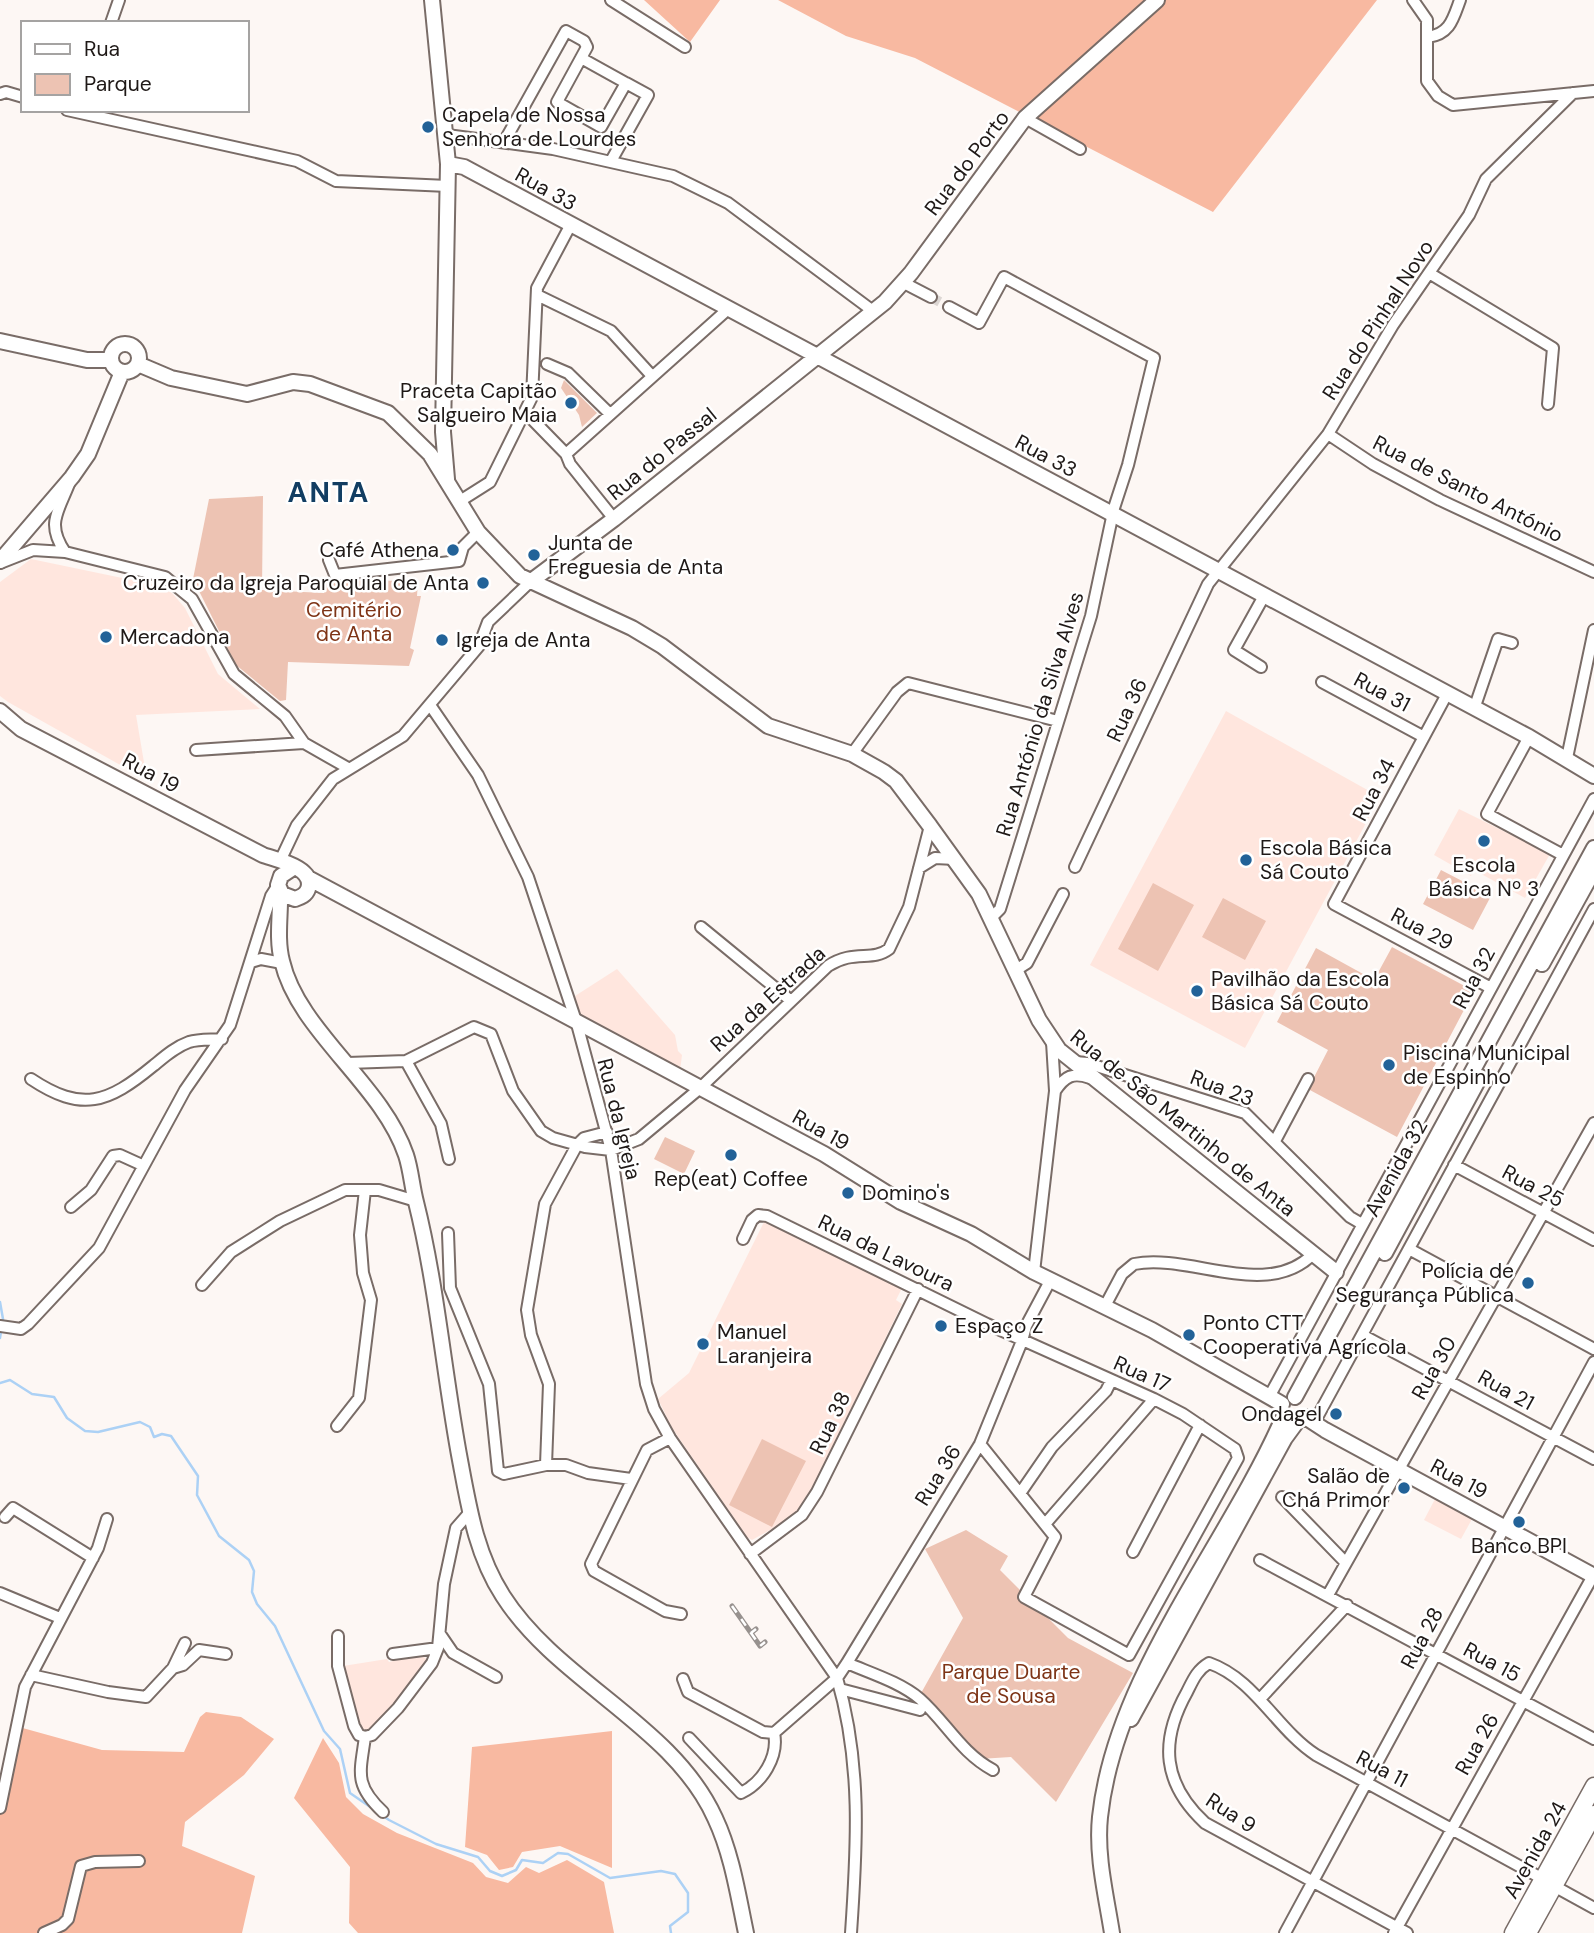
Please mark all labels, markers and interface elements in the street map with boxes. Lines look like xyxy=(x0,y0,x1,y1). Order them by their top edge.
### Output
legend xyxy=(21,21,248,112)
text: Rua xyxy=(84,35,120,63)
text: Parque xyxy=(84,70,152,98)
place label: Capela de Nossa Senhora de Lourdes xyxy=(442,101,636,153)
street label: Rua do Porto xyxy=(918,105,1016,221)
marker: Capela de Nossa Senhora de Lourdes xyxy=(420,119,436,135)
street label: Rua 33 xyxy=(510,161,582,217)
street label: Rua do Pinhal Novo xyxy=(1316,235,1440,405)
place label: Praceta Capitão Salgueiro Maia xyxy=(400,377,557,429)
marker: Praceta Capitão Salgueiro Maia xyxy=(563,395,579,411)
street label: Rua do Passal xyxy=(601,401,723,507)
street label: Rua 33 xyxy=(1010,428,1082,484)
street label: Rua de Santo António xyxy=(1368,429,1568,549)
district label: ANTA xyxy=(288,474,370,511)
place label: Junta de Freguesia de Anta xyxy=(548,529,723,581)
place label: Café Athena xyxy=(320,536,439,564)
marker: Café Athena xyxy=(445,542,461,558)
marker: Junta de Freguesia de Anta xyxy=(526,547,542,563)
place label: Cruzeiro da Igreja Paroquial de Anta xyxy=(123,569,469,597)
marker: Cruzeiro da Igreja Paroquial de Anta xyxy=(475,575,491,591)
street label: Rua António da Silva Alves xyxy=(989,588,1091,840)
park label: Cemitério de Anta xyxy=(306,596,402,648)
place label: Mercadona xyxy=(120,623,230,651)
place label: Igreja de Anta xyxy=(456,626,590,654)
marker: Mercadona xyxy=(98,629,114,645)
marker: Igreja de Anta xyxy=(434,632,450,648)
street label: Rua 31 xyxy=(1349,666,1415,718)
street label: Rua 36 xyxy=(1100,674,1154,746)
street label: Rua 19 xyxy=(117,746,185,800)
street label: Rua 34 xyxy=(1346,754,1402,826)
marker: Escola Básica Nº 3 xyxy=(1476,833,1492,849)
place label: Escola Básica Sá Couto xyxy=(1260,834,1392,886)
place label: Escola Básica Nº 3 xyxy=(1429,851,1539,903)
marker: Escola Básica Sá Couto xyxy=(1238,852,1254,868)
street label: Rua 29 xyxy=(1386,901,1458,957)
street label: Rua da Estrada xyxy=(705,940,831,1058)
street label: Rua 32 xyxy=(1446,942,1502,1014)
place label: Pavilhão da Escola Básica Sá Couto xyxy=(1211,965,1389,1017)
marker: Pavilhão da Escola Básica Sá Couto xyxy=(1189,983,1205,999)
street label: Rua de São Martinho de Anta xyxy=(1064,1023,1302,1223)
place label: Piscina Municipal de Espinho xyxy=(1403,1039,1570,1091)
street label: Rua da Igreja xyxy=(590,1055,648,1183)
marker: Piscina Municipal de Espinho xyxy=(1381,1057,1397,1073)
street label: Rua 23 xyxy=(1186,1063,1258,1113)
street label: Rua 19 xyxy=(787,1103,855,1157)
street label: Avenida 32 xyxy=(1358,1114,1434,1222)
marker: Rep(eat) Coffee xyxy=(723,1147,739,1163)
street label: Rua 25 xyxy=(1497,1158,1569,1214)
place label: Rep(eat) Coffee xyxy=(654,1165,808,1193)
place label: Domino's xyxy=(862,1179,950,1207)
marker: Domino's xyxy=(840,1185,856,1201)
street label: Rua da Lavoura xyxy=(813,1208,959,1298)
place label: Polícia de Segurança Pública xyxy=(1335,1257,1514,1309)
marker: Polícia de Segurança Pública xyxy=(1520,1275,1536,1291)
place label: Ponto CTT Cooperativa Agrícola xyxy=(1203,1309,1406,1361)
place label: Espaço Z xyxy=(955,1312,1043,1340)
place label: Manuel Laranjeira xyxy=(717,1318,812,1370)
marker: Espaço Z xyxy=(933,1318,949,1334)
marker: Ponto CTT Cooperativa Agrícola xyxy=(1181,1327,1197,1343)
street label: Rua 30 xyxy=(1405,1331,1463,1405)
marker: Manuel Laranjeira xyxy=(695,1336,711,1352)
street label: Rua 17 xyxy=(1109,1349,1175,1399)
street label: Rua 21 xyxy=(1473,1363,1539,1417)
street label: Rua 38 xyxy=(803,1387,857,1459)
place label: Ondagel xyxy=(1241,1400,1322,1428)
marker: Ondagel xyxy=(1328,1406,1344,1422)
street label: Rua 36 xyxy=(908,1439,968,1511)
street label: Rua 19 xyxy=(1425,1452,1493,1506)
place label: Salão de Chá Primor xyxy=(1282,1462,1390,1514)
marker: Salão de Chá Primor xyxy=(1396,1480,1412,1496)
marker: Banco BPI xyxy=(1511,1514,1527,1530)
place label: Banco BPI xyxy=(1471,1532,1567,1560)
street label: Rua 28 xyxy=(1394,1602,1450,1674)
street label: Rua 15 xyxy=(1459,1635,1525,1689)
park label: Parque Duarte de Sousa xyxy=(942,1658,1080,1710)
street label: Rua 26 xyxy=(1449,1708,1505,1780)
street label: Rua 11 xyxy=(1351,1744,1413,1794)
street label: Rua 9 xyxy=(1200,1786,1262,1840)
street label: Avenida 24 xyxy=(1497,1796,1573,1904)

